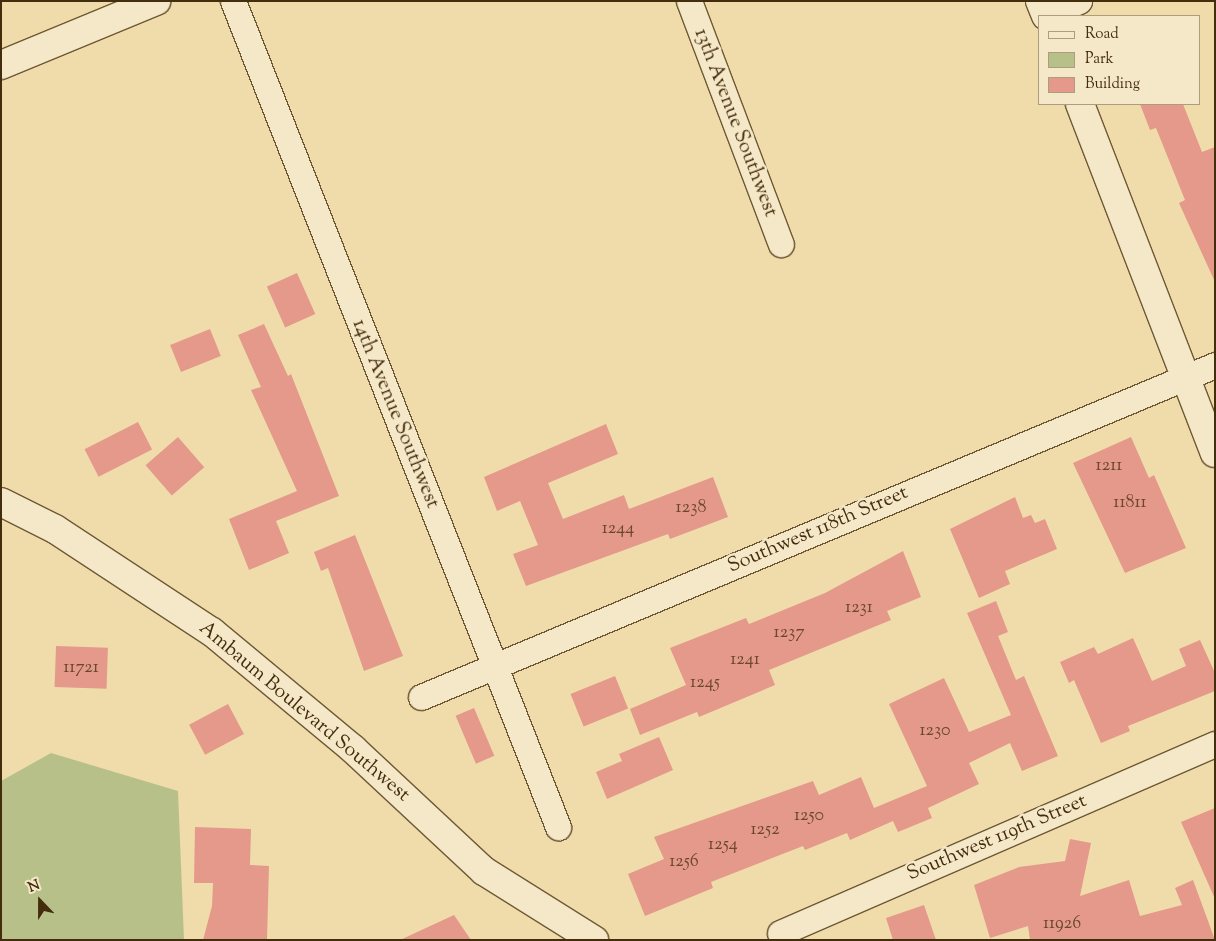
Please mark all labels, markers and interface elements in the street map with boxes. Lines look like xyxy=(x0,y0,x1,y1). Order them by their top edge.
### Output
legend xyxy=(1038,15,1201,105)
text: Road xyxy=(1085,24,1119,45)
street label: 13th Avenue Southwest xyxy=(688,25,782,221)
text: Park xyxy=(1085,49,1114,70)
text: Building xyxy=(1085,74,1140,95)
street label: 14th Avenue Southwest xyxy=(346,316,444,512)
house number: 1211 xyxy=(1096,455,1122,477)
street label: Southwest 118th Street xyxy=(724,481,912,579)
house number: 11811 xyxy=(1113,492,1147,514)
house number: 1238 xyxy=(676,497,706,519)
house number: 1244 xyxy=(602,518,634,540)
house number: 1231 xyxy=(845,597,873,619)
street label: Ambaum Boulevard Southwest xyxy=(194,617,414,807)
house number: 1237 xyxy=(774,622,804,644)
house number: 1241 xyxy=(730,649,760,671)
house number: 11721 xyxy=(63,657,99,679)
house number: 1245 xyxy=(690,672,720,694)
house number: 1230 xyxy=(919,720,951,742)
street label: Southwest 119th Street xyxy=(904,789,1090,887)
house number: 1250 xyxy=(794,805,824,827)
house number: 1252 xyxy=(750,819,780,841)
house number: 1254 xyxy=(708,834,738,856)
house number: 1256 xyxy=(669,851,699,873)
north arrow xyxy=(15,876,65,926)
text: N xyxy=(25,876,43,898)
house number: 11926 xyxy=(1043,913,1081,935)

